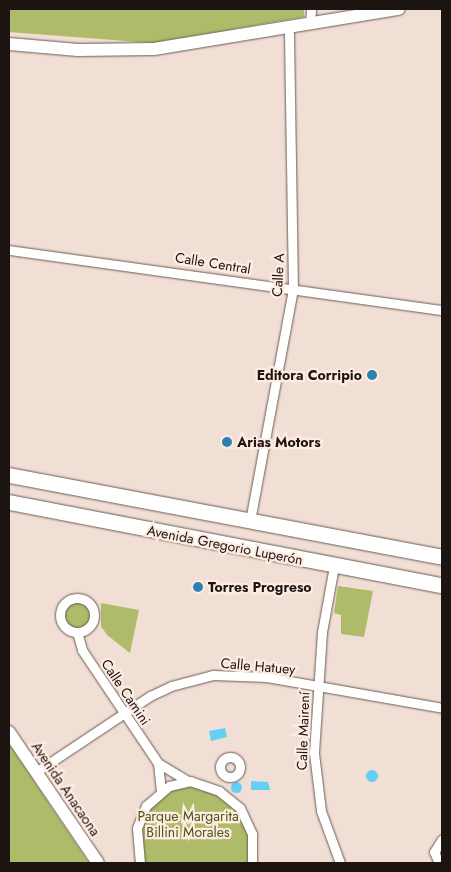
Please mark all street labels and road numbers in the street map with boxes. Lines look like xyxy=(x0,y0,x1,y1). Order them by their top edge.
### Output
street label: Calle Central xyxy=(174,249,252,277)
street label: Calle A xyxy=(268,253,288,297)
street label: Avenida Gregorio Luperón xyxy=(146,522,304,568)
street label: Calle Hatuey xyxy=(220,654,296,678)
street label: Calle Camini xyxy=(98,656,154,728)
street label: Calle Mairení xyxy=(293,691,313,771)
street label: Avenida Anacaona xyxy=(28,739,104,839)

